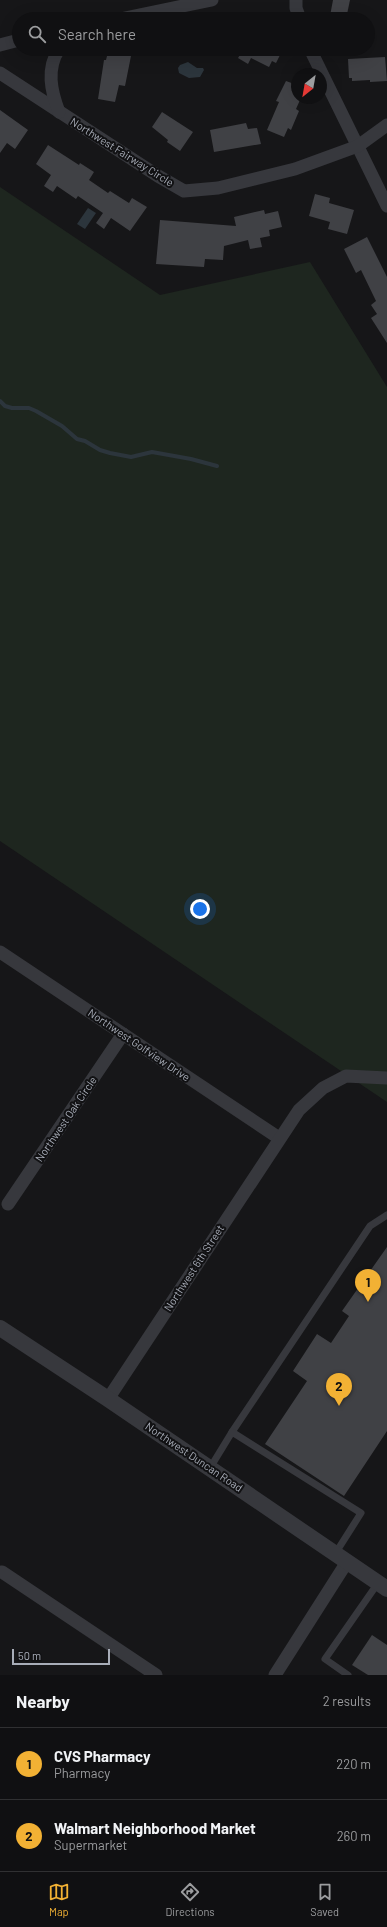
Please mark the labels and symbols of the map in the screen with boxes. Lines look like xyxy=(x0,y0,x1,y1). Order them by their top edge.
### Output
north arrow xyxy=(291,68,327,104)
street label: Northwest Fairway Circle xyxy=(68,114,176,189)
your location xyxy=(190,899,210,919)
street label: Northwest Golfview Drive xyxy=(86,1006,193,1084)
street label: Northwest Oak Circle xyxy=(32,1074,99,1164)
street label: Northwest 6th Street xyxy=(161,1222,226,1313)
pin: 1 xyxy=(355,1269,381,1302)
pin: 2 xyxy=(326,1373,352,1406)
street label: Northwest Duncan Road xyxy=(143,1419,245,1494)
scale bar xyxy=(12,1647,110,1666)

